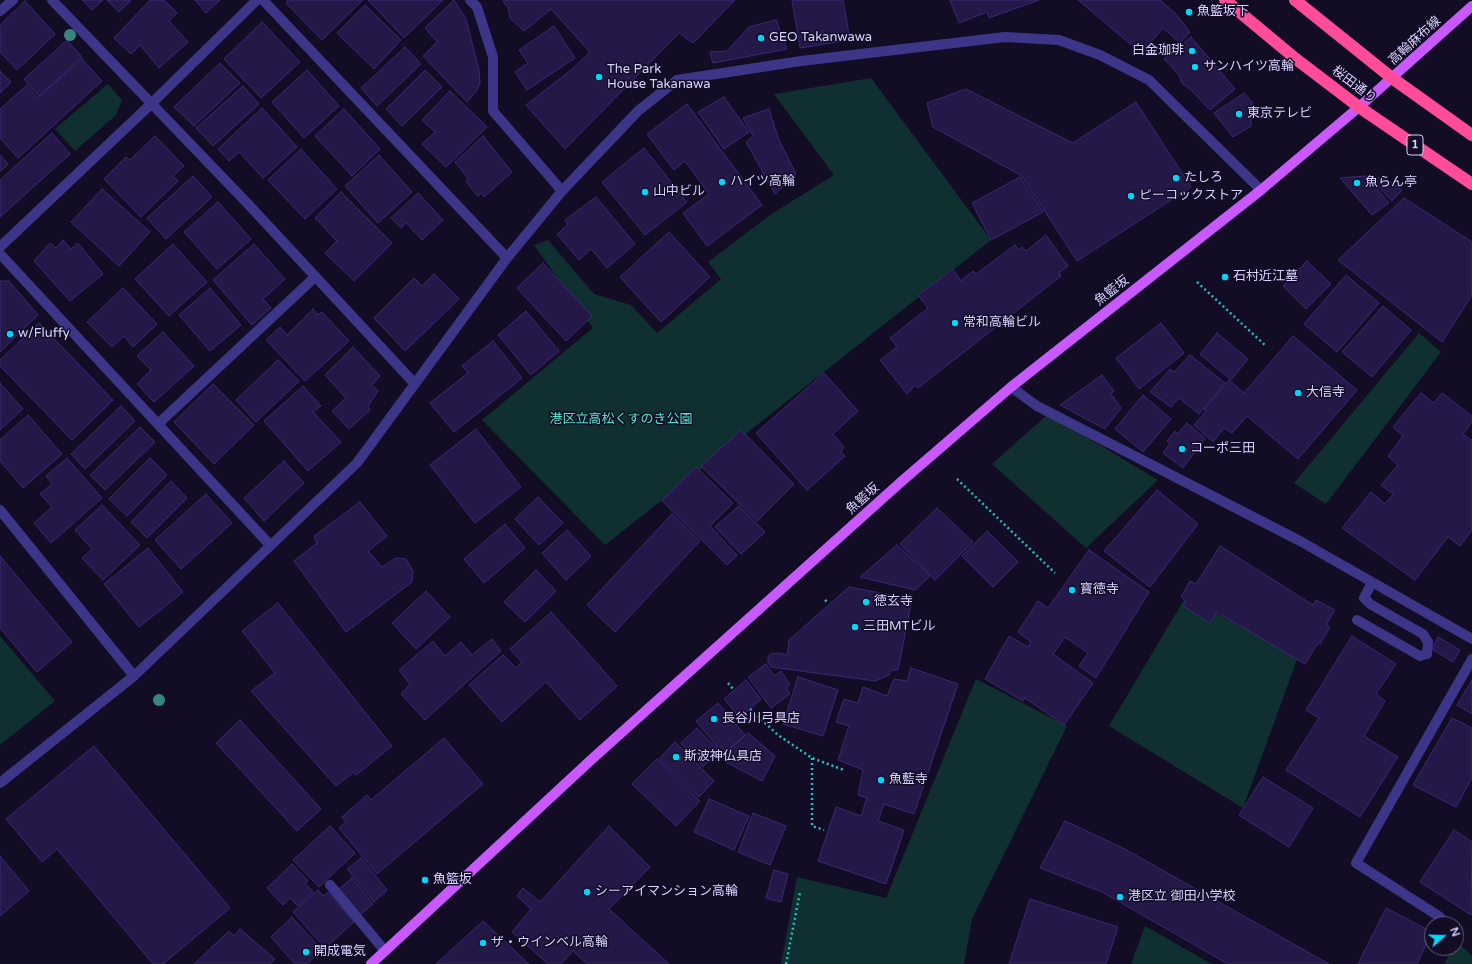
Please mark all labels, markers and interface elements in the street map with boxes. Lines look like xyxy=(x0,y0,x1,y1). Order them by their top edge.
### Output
place label: 魚籃坂下 xyxy=(1197,4,1249,20)
marker: 魚籃坂下 xyxy=(1184,7,1194,17)
street label: 高輪麻布線 xyxy=(1386,13,1444,69)
place label: GEO Takanwawa xyxy=(769,30,872,46)
marker: GEO Takanwawa xyxy=(756,33,766,43)
place label: 白金珈琲 xyxy=(1132,43,1184,59)
marker: 白金珈琲 xyxy=(1187,46,1197,56)
place label: サンハイツ高輪 xyxy=(1203,59,1294,75)
place label: The Park House Takanawa xyxy=(607,62,711,93)
marker: サンハイツ高輪 xyxy=(1190,62,1200,72)
street label: 桜田通り xyxy=(1329,63,1379,107)
marker: The Park House Takanawa xyxy=(594,72,604,82)
place label: 東京テレビ xyxy=(1247,106,1312,122)
marker: 東京テレビ xyxy=(1234,109,1244,119)
road number: 1 xyxy=(1407,135,1423,155)
place label: たしろ xyxy=(1184,170,1223,186)
marker: たしろ xyxy=(1171,173,1181,183)
place label: ハイツ高輪 xyxy=(730,174,795,190)
place label: 魚らん亭 xyxy=(1365,175,1417,191)
marker: ハイツ高輪 xyxy=(717,177,727,187)
marker: 魚らん亭 xyxy=(1352,178,1362,188)
place label: 山中ビル xyxy=(653,184,705,200)
marker: 山中ビル xyxy=(640,187,650,197)
place label: ピーコックストア xyxy=(1139,188,1243,204)
marker: ピーコックストア xyxy=(1126,191,1136,201)
place label: 石村近江墓 xyxy=(1233,269,1298,285)
marker: 石村近江墓 xyxy=(1220,272,1230,282)
street label: 魚籃坂 xyxy=(1092,273,1132,309)
place label: 常和高輪ビル xyxy=(963,315,1041,331)
marker: 常和高輪ビル xyxy=(950,318,960,328)
place label: w/Fluffy xyxy=(18,326,70,342)
marker: w/Fluffy xyxy=(5,329,15,339)
place label: 大信寺 xyxy=(1306,385,1345,401)
marker: 大信寺 xyxy=(1293,388,1303,398)
park label: 港区立高松くすのき公園 xyxy=(550,412,692,428)
place label: コーポ三田 xyxy=(1190,441,1255,457)
marker: コーポ三田 xyxy=(1177,444,1187,454)
street label: 魚籃坂 xyxy=(843,480,883,518)
place label: 寶徳寺 xyxy=(1080,582,1119,598)
marker: 寶徳寺 xyxy=(1067,585,1077,595)
place label: 徳玄寺 xyxy=(874,594,913,610)
marker: 徳玄寺 xyxy=(861,597,871,607)
place label: 三田MTビル xyxy=(863,619,935,635)
marker: 三田MTビル xyxy=(850,622,860,632)
place label: 長谷川弓具店 xyxy=(722,711,800,727)
marker: 長谷川弓具店 xyxy=(709,714,719,724)
place label: 斯波神仏具店 xyxy=(684,749,762,765)
marker: 斯波神仏具店 xyxy=(671,752,681,762)
place label: 魚藍寺 xyxy=(889,772,928,788)
marker: 魚藍寺 xyxy=(876,775,886,785)
place label: 魚籃坂 xyxy=(433,872,472,888)
marker: 魚籃坂 xyxy=(420,875,430,885)
place label: シーアイマンション高輪 xyxy=(595,884,738,900)
marker: シーアイマンション高輪 xyxy=(582,887,592,897)
place label: 港区立 御田小学校 xyxy=(1128,889,1235,905)
marker: 港区立 御田小学校 xyxy=(1115,892,1125,902)
north arrow xyxy=(1424,916,1464,956)
text: N xyxy=(1447,926,1462,938)
place label: ザ・ウインベル高輪 xyxy=(491,935,608,951)
marker: ザ・ウインベル高輪 xyxy=(478,938,488,948)
place label: 開成電気 xyxy=(314,944,366,960)
marker: 開成電気 xyxy=(301,947,311,957)

